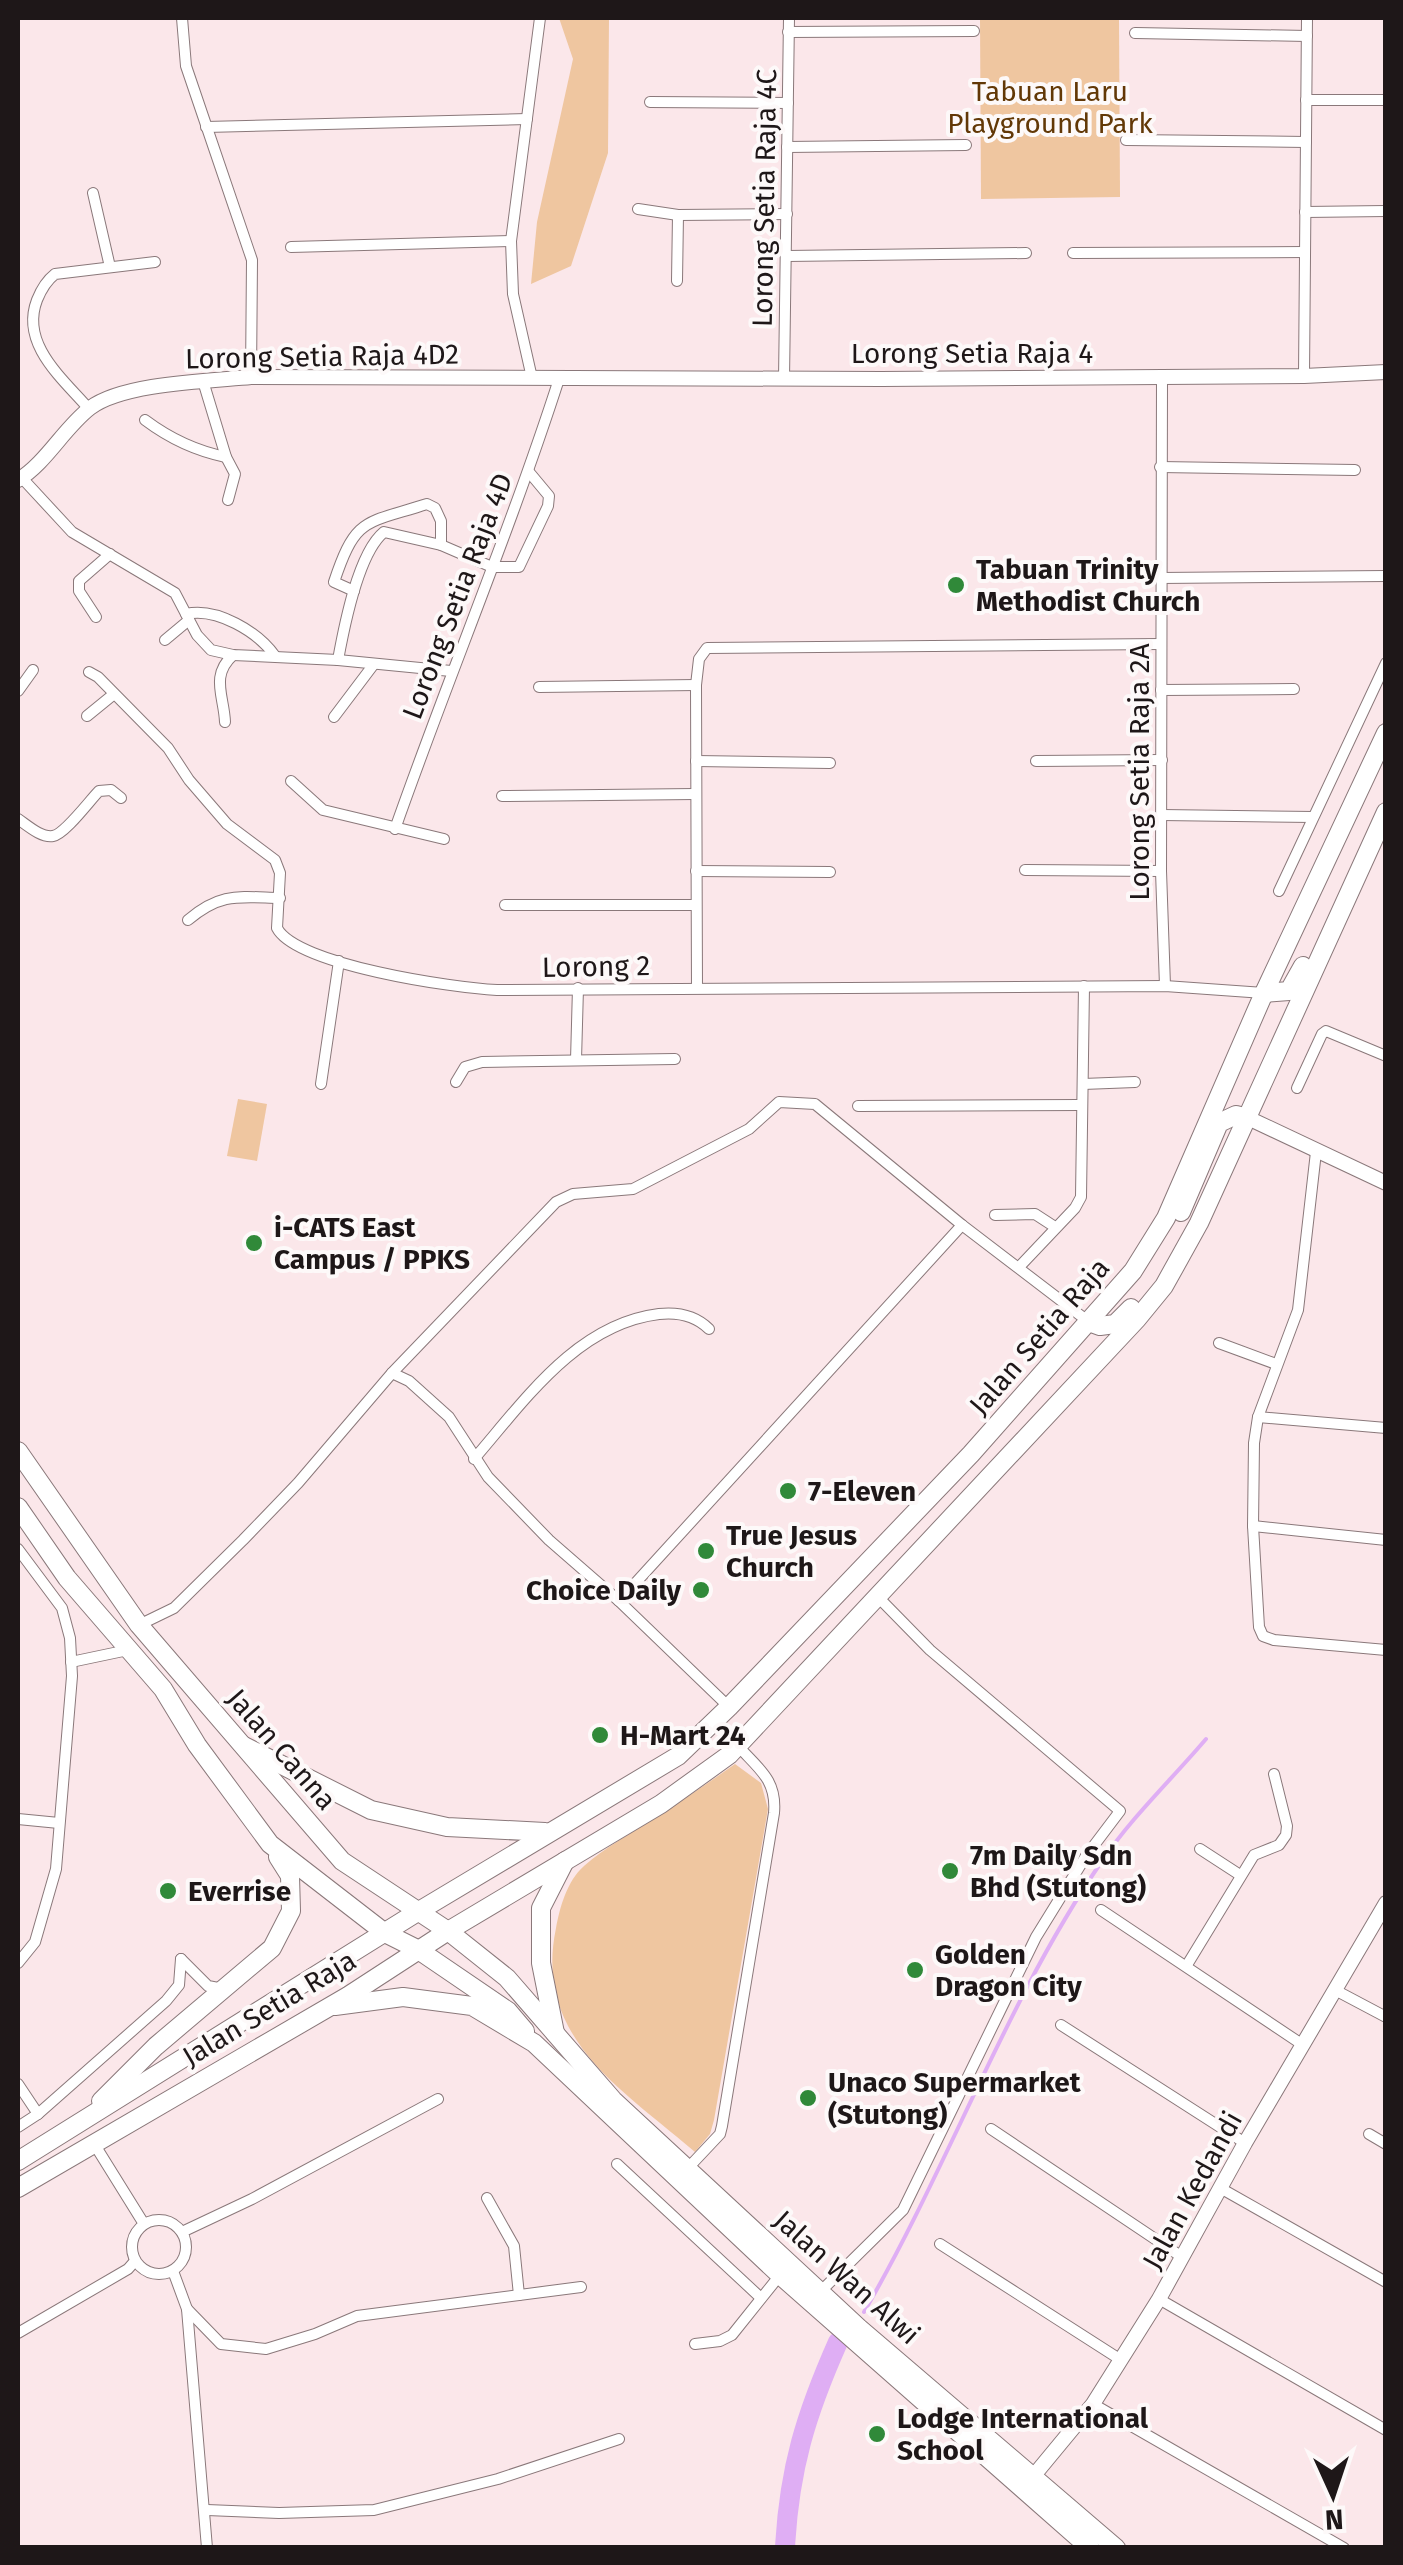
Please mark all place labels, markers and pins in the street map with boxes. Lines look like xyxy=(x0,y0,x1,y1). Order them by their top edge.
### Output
place label: Tabuan Trinity Methodist Church xyxy=(976,553,1200,618)
marker: Tabuan Trinity Methodist Church xyxy=(945,574,967,596)
place label: i-CATS East Campus / PPKS xyxy=(274,1211,470,1276)
marker: i-CATS East Campus / PPKS xyxy=(243,1232,265,1254)
place label: 7-Eleven xyxy=(808,1475,916,1508)
marker: 7-Eleven xyxy=(777,1480,799,1502)
place label: True Jesus Church xyxy=(726,1519,857,1584)
marker: True Jesus Church xyxy=(695,1540,717,1562)
place label: Choice Daily xyxy=(526,1574,681,1607)
marker: Choice Daily xyxy=(690,1579,712,1601)
place label: H-Mart 24 xyxy=(620,1719,746,1752)
marker: H-Mart 24 xyxy=(589,1724,611,1746)
place label: 7m Daily Sdn Bhd (Stutong) xyxy=(970,1839,1146,1904)
marker: 7m Daily Sdn Bhd (Stutong) xyxy=(939,1860,961,1882)
place label: Everrise xyxy=(188,1875,291,1908)
marker: Everrise xyxy=(157,1880,179,1902)
place label: Golden Dragon City xyxy=(935,1938,1082,2003)
marker: Golden Dragon City xyxy=(904,1959,926,1981)
place label: Unaco Supermarket (Stutong) xyxy=(828,2066,1082,2131)
marker: Unaco Supermarket (Stutong) xyxy=(797,2087,819,2109)
place label: Lodge International School xyxy=(897,2402,1149,2467)
marker: Lodge International School xyxy=(866,2423,888,2445)

